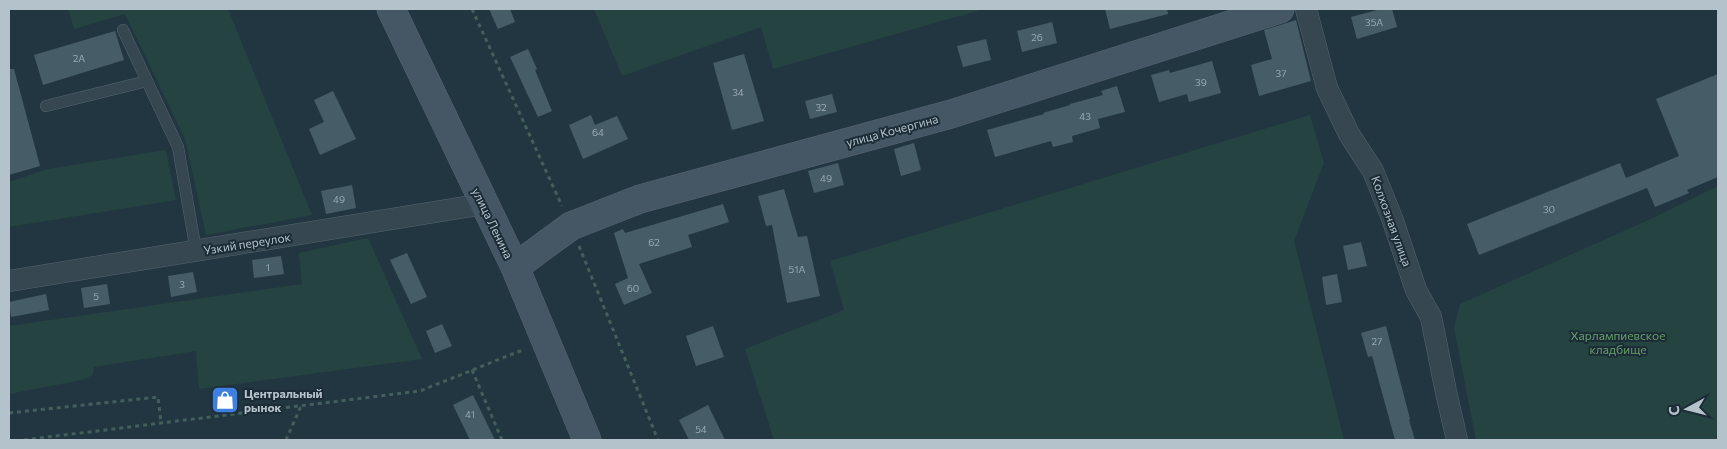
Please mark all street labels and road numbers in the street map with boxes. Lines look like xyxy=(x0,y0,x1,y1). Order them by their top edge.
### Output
street label: улица Кочергина xyxy=(844,111,940,149)
street label: Колхозная улица xyxy=(1369,174,1415,268)
street label: улица Ленина xyxy=(470,185,516,261)
street label: Узкий переулок xyxy=(202,229,292,257)

